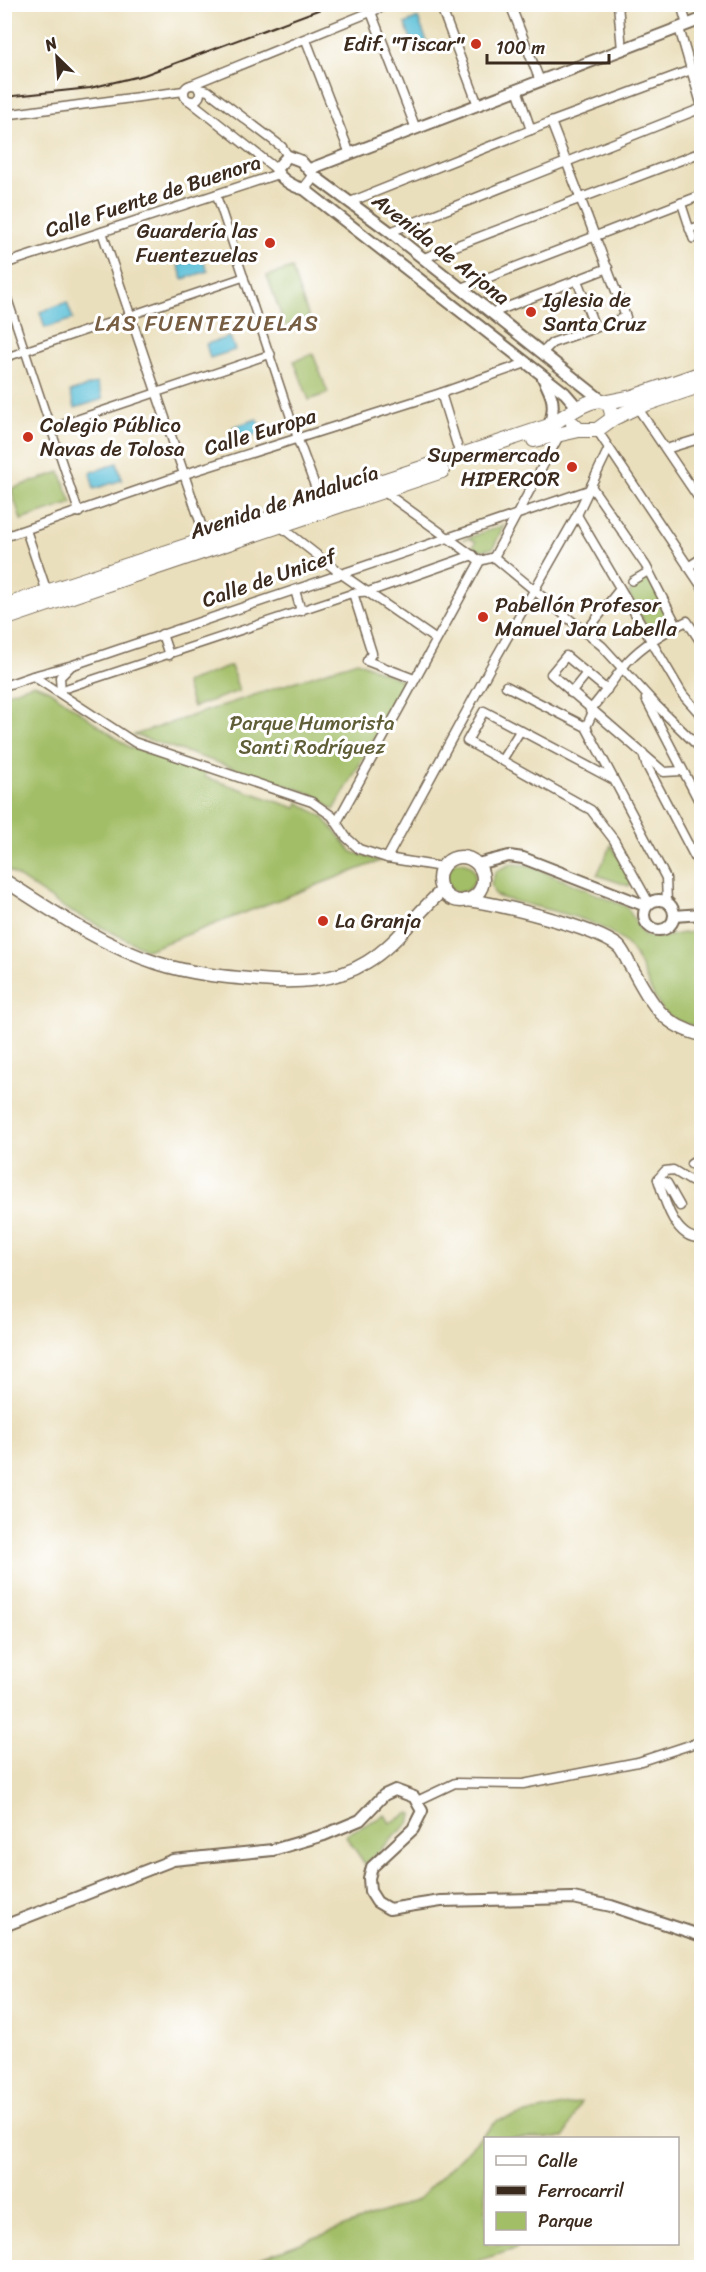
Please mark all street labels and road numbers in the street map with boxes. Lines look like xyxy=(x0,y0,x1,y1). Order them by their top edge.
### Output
street label: Calle Fuente de Buenora xyxy=(40,143,266,249)
street label: Avenida de Arjona xyxy=(363,182,519,316)
street label: Calle Europa xyxy=(199,397,321,467)
street label: Avenida de Andalucía xyxy=(184,453,384,551)
street label: Calle de Unicef xyxy=(197,537,343,619)

